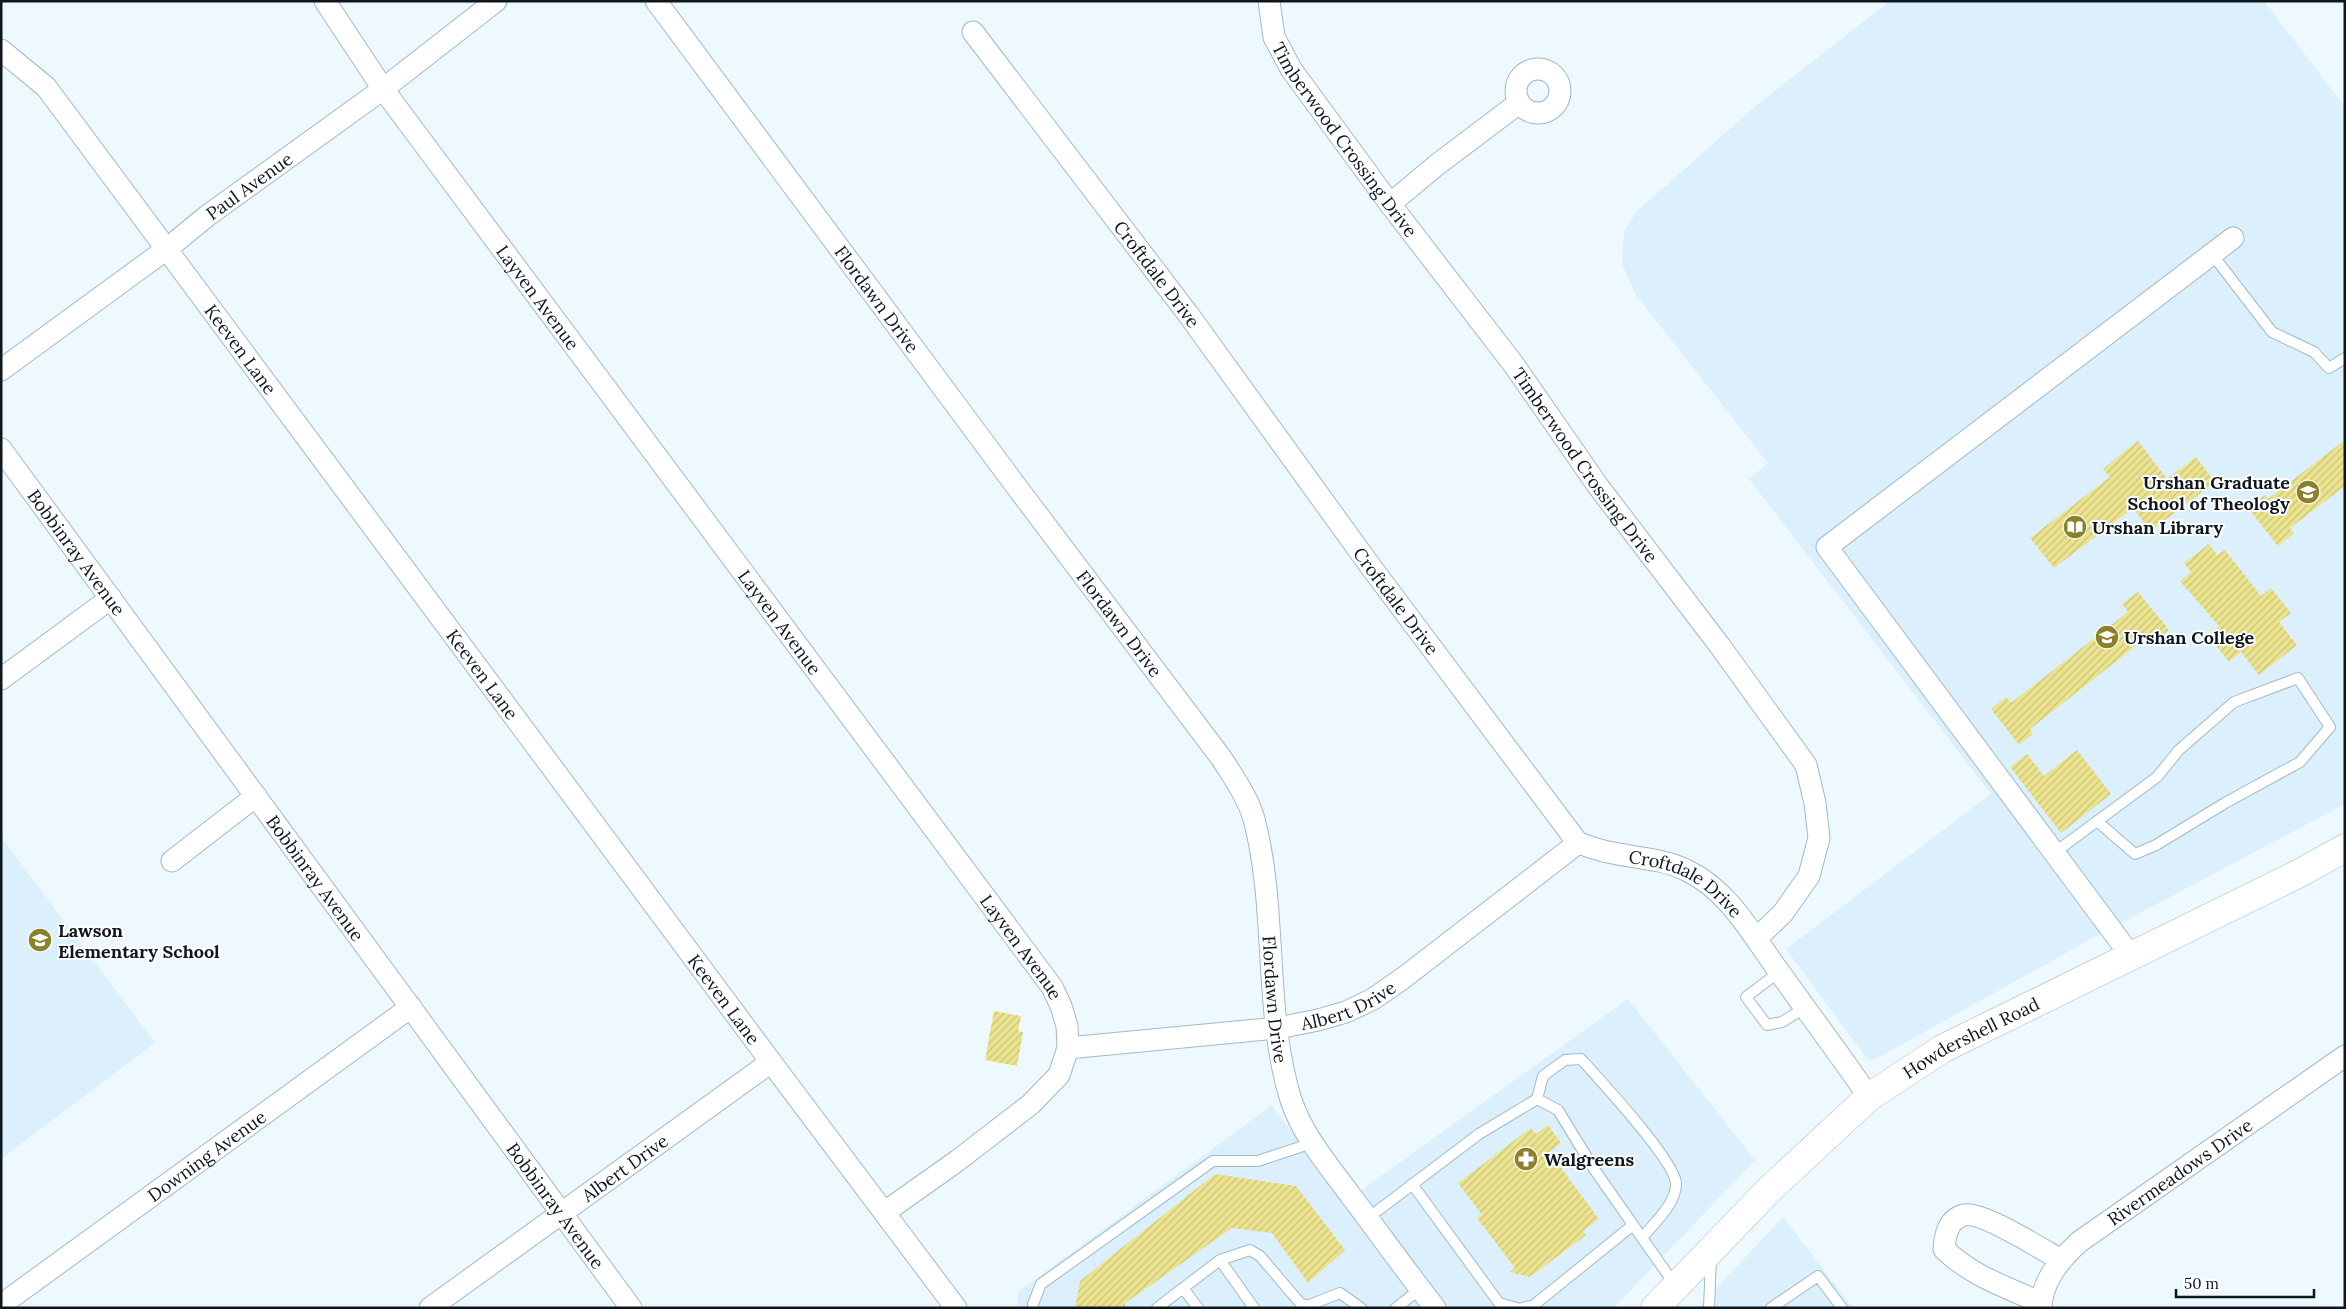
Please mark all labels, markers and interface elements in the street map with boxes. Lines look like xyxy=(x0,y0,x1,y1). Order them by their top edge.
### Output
street label: Timberwood Crossing Drive xyxy=(1267,38,1423,242)
street label: Paul Avenue xyxy=(201,147,297,225)
street label: Croftdale Drive xyxy=(1109,216,1205,332)
street label: Layven Avenue xyxy=(492,240,585,354)
street label: Flordawn Drive xyxy=(830,241,925,357)
street label: Keeven Lane xyxy=(200,300,282,399)
street label: Timberwood Crossing Drive xyxy=(1508,363,1664,567)
place label: Urshan Graduate School of Theology xyxy=(2128,471,2290,515)
school or university icon: Urshan Graduate School of Theology xyxy=(2295,479,2321,505)
street label: Bobbinray Avenue xyxy=(23,485,131,620)
library icon: Urshan Library xyxy=(2062,514,2088,540)
place label: Urshan Library xyxy=(2092,516,2223,539)
street label: Croftdale Drive xyxy=(1349,542,1444,659)
street label: Layven Avenue xyxy=(733,565,827,679)
street label: Flordawn Drive xyxy=(1072,565,1167,681)
school or university icon: Urshan College xyxy=(2094,624,2120,650)
street label: Keeven Lane xyxy=(442,625,524,724)
place label: Urshan College xyxy=(2124,626,2255,649)
street label: Bobbinray Avenue xyxy=(262,810,370,946)
street label: Croftdale Drive xyxy=(1627,845,1748,922)
street label: Layven Avenue xyxy=(975,890,1068,1003)
place label: Lawson Elementary School xyxy=(58,919,220,963)
school or university icon: Lawson Elementary School xyxy=(27,927,53,953)
street label: Flordawn Drive xyxy=(1258,935,1293,1065)
street label: Keeven Lane xyxy=(683,950,765,1049)
street label: Albert Drive xyxy=(1298,975,1400,1035)
street label: Howdershell Road xyxy=(1898,991,2043,1083)
street label: Downing Avenue xyxy=(143,1105,270,1206)
street label: Rivermeadows Drive xyxy=(2103,1113,2257,1230)
street label: Albert Drive xyxy=(576,1129,673,1207)
street label: Bobbinray Avenue xyxy=(502,1138,610,1273)
pharmacy icon: Walgreens xyxy=(1513,1146,1539,1172)
place label: Walgreens xyxy=(1544,1148,1634,1171)
scale bar xyxy=(2176,1266,2314,1298)
text: 50 m xyxy=(2184,1274,2219,1293)

